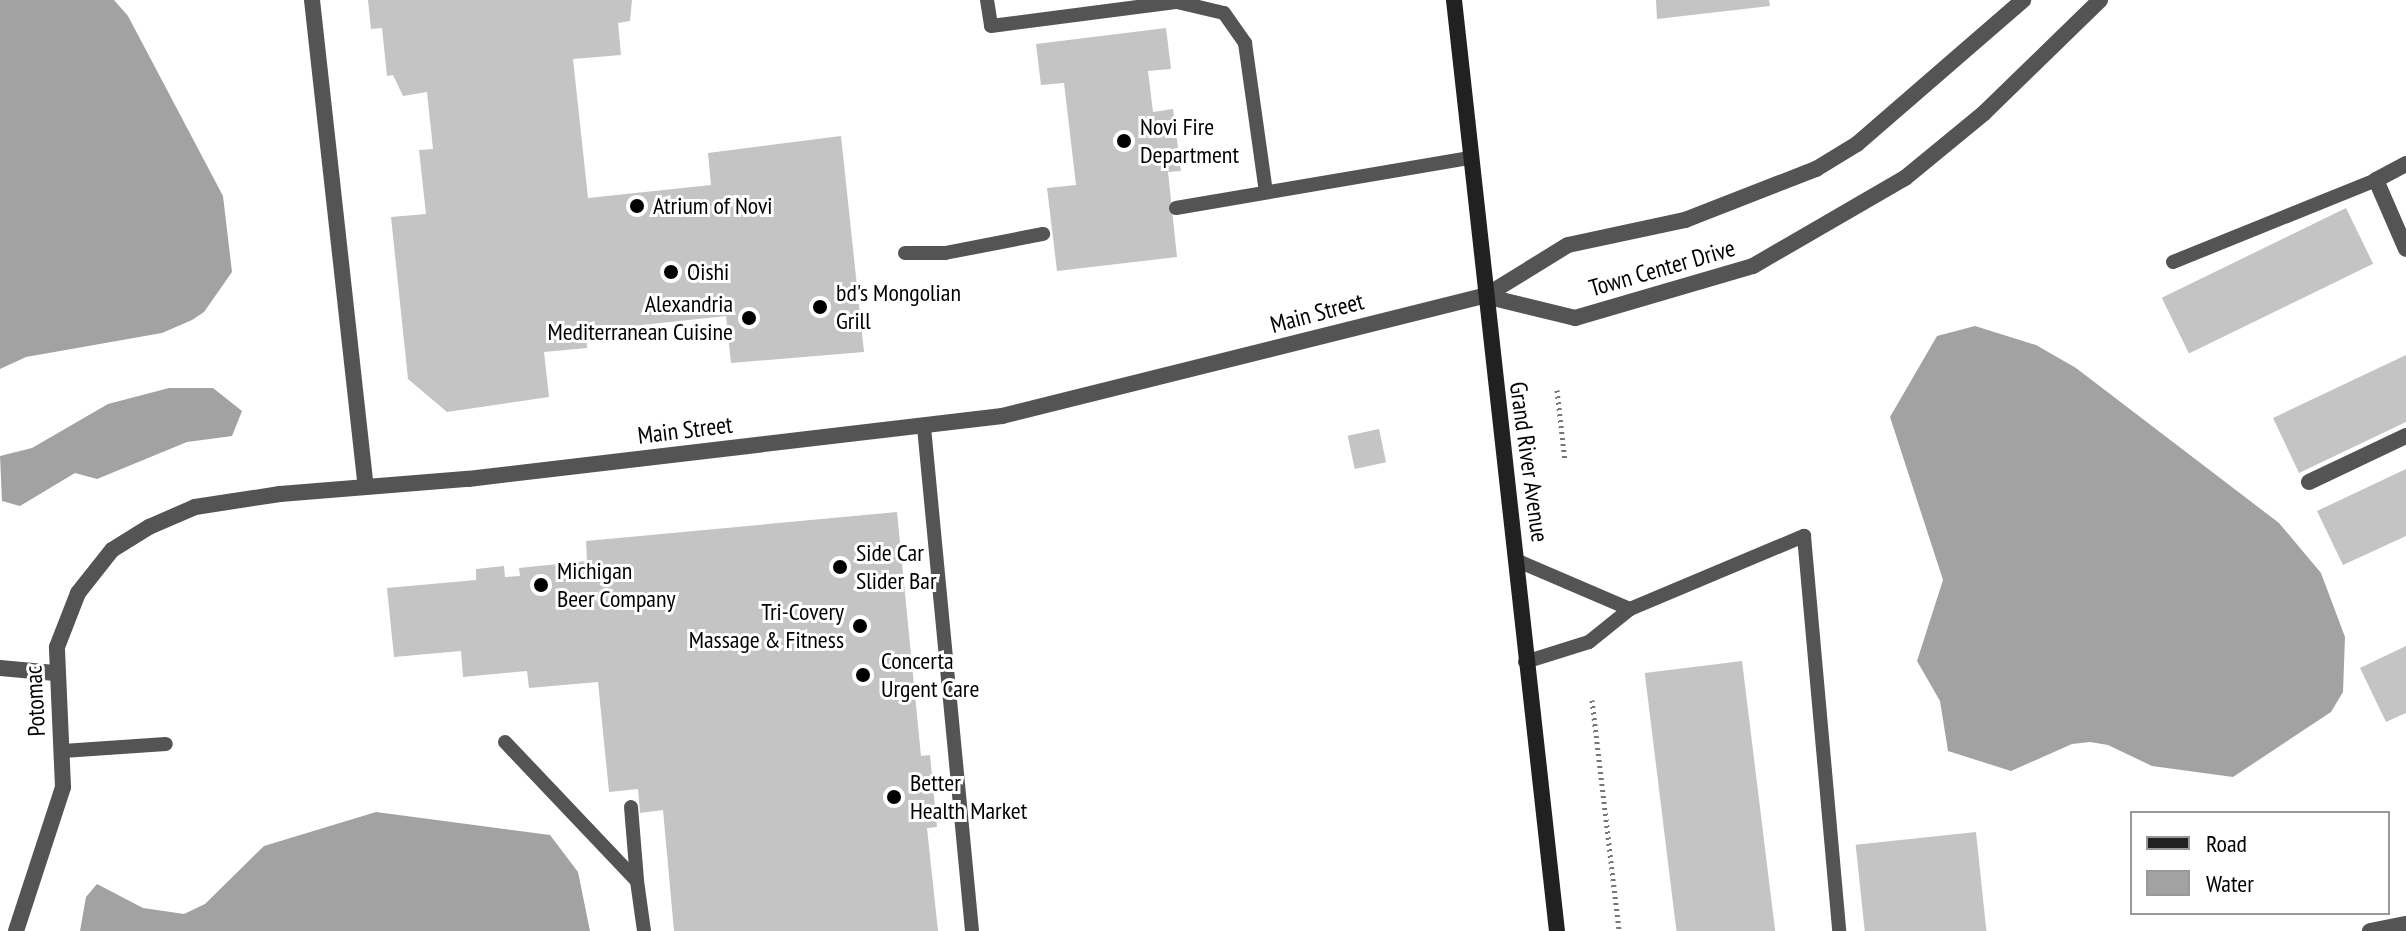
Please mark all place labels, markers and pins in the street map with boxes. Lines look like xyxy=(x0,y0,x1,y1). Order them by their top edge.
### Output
place label: Novi Fire Department xyxy=(1140,113,1239,169)
marker: Novi Fire Department xyxy=(1115,132,1133,150)
place label: Atrium of Novi xyxy=(653,192,772,220)
marker: Atrium of Novi xyxy=(628,197,646,215)
place label: Oishi xyxy=(687,258,729,286)
marker: Oishi xyxy=(662,263,680,281)
place label: bd's Mongolian Grill xyxy=(836,279,961,335)
place label: Alexandria Mediterranean Cuisine xyxy=(547,290,733,346)
marker: bd's Mongolian Grill xyxy=(811,298,829,316)
marker: Alexandria Mediterranean Cuisine xyxy=(740,309,758,327)
place label: Side Car Slider Bar xyxy=(856,539,937,595)
place label: Michigan Beer Company xyxy=(557,557,676,613)
marker: Side Car Slider Bar xyxy=(831,558,849,576)
marker: Michigan Beer Company xyxy=(532,576,550,594)
place label: Tri-Covery Massage & Fitness xyxy=(689,598,844,654)
marker: Tri-Covery Massage & Fitness xyxy=(851,617,869,635)
place label: Concerta Urgent Care xyxy=(881,647,979,703)
marker: Concerta Urgent Care xyxy=(852,664,874,686)
place label: Better Health Market xyxy=(910,769,1027,825)
marker: Better Health Market xyxy=(885,788,903,806)

